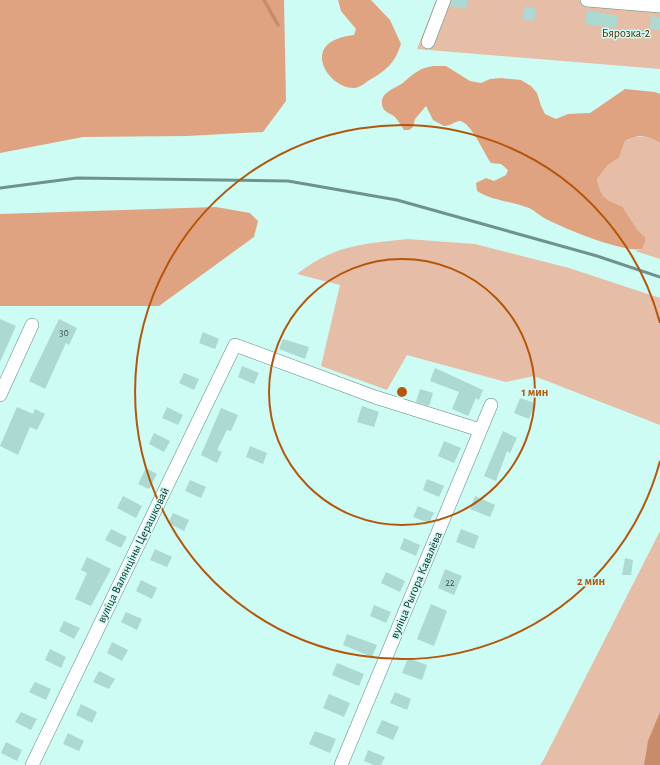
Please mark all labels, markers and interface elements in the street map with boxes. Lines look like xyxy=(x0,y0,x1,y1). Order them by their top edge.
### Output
park label: Бярозка-2 xyxy=(602,27,651,39)
house number: 30 xyxy=(59,328,69,338)
centre of rings xyxy=(395,385,409,399)
text: 1 мин xyxy=(522,386,548,398)
street label: вуліца Валянціны Церашковай xyxy=(95,485,172,625)
street label: вуліца Рыгора Кавалёва xyxy=(388,529,445,641)
text: 2 мин xyxy=(577,575,605,587)
house number: 22 xyxy=(445,578,455,588)

